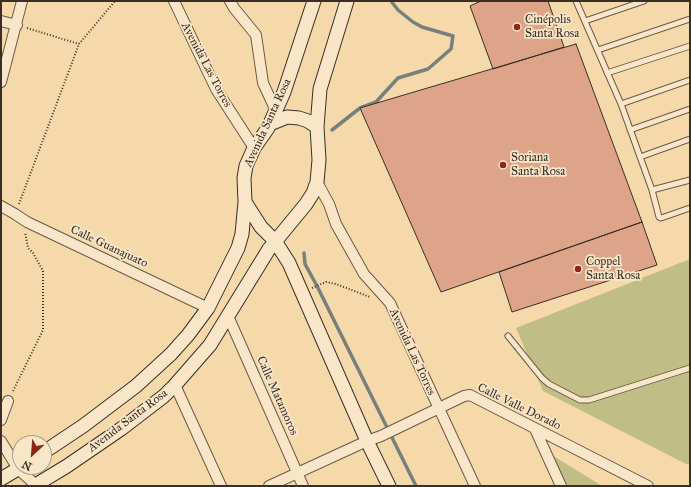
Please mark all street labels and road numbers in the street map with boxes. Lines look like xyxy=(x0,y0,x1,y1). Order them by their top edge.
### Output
street label: Avenida Las Torres xyxy=(178,20,234,110)
street label: Avenida Santa Rosa xyxy=(241,77,295,169)
street label: Calle Guanajuato xyxy=(68,223,150,271)
street label: Avenida Las Torres xyxy=(386,306,438,398)
street label: Calle Matamoros xyxy=(253,354,301,438)
street label: Calle Valle Dorado xyxy=(475,381,563,433)
street label: Avenida Santa Rosa xyxy=(85,386,171,456)

